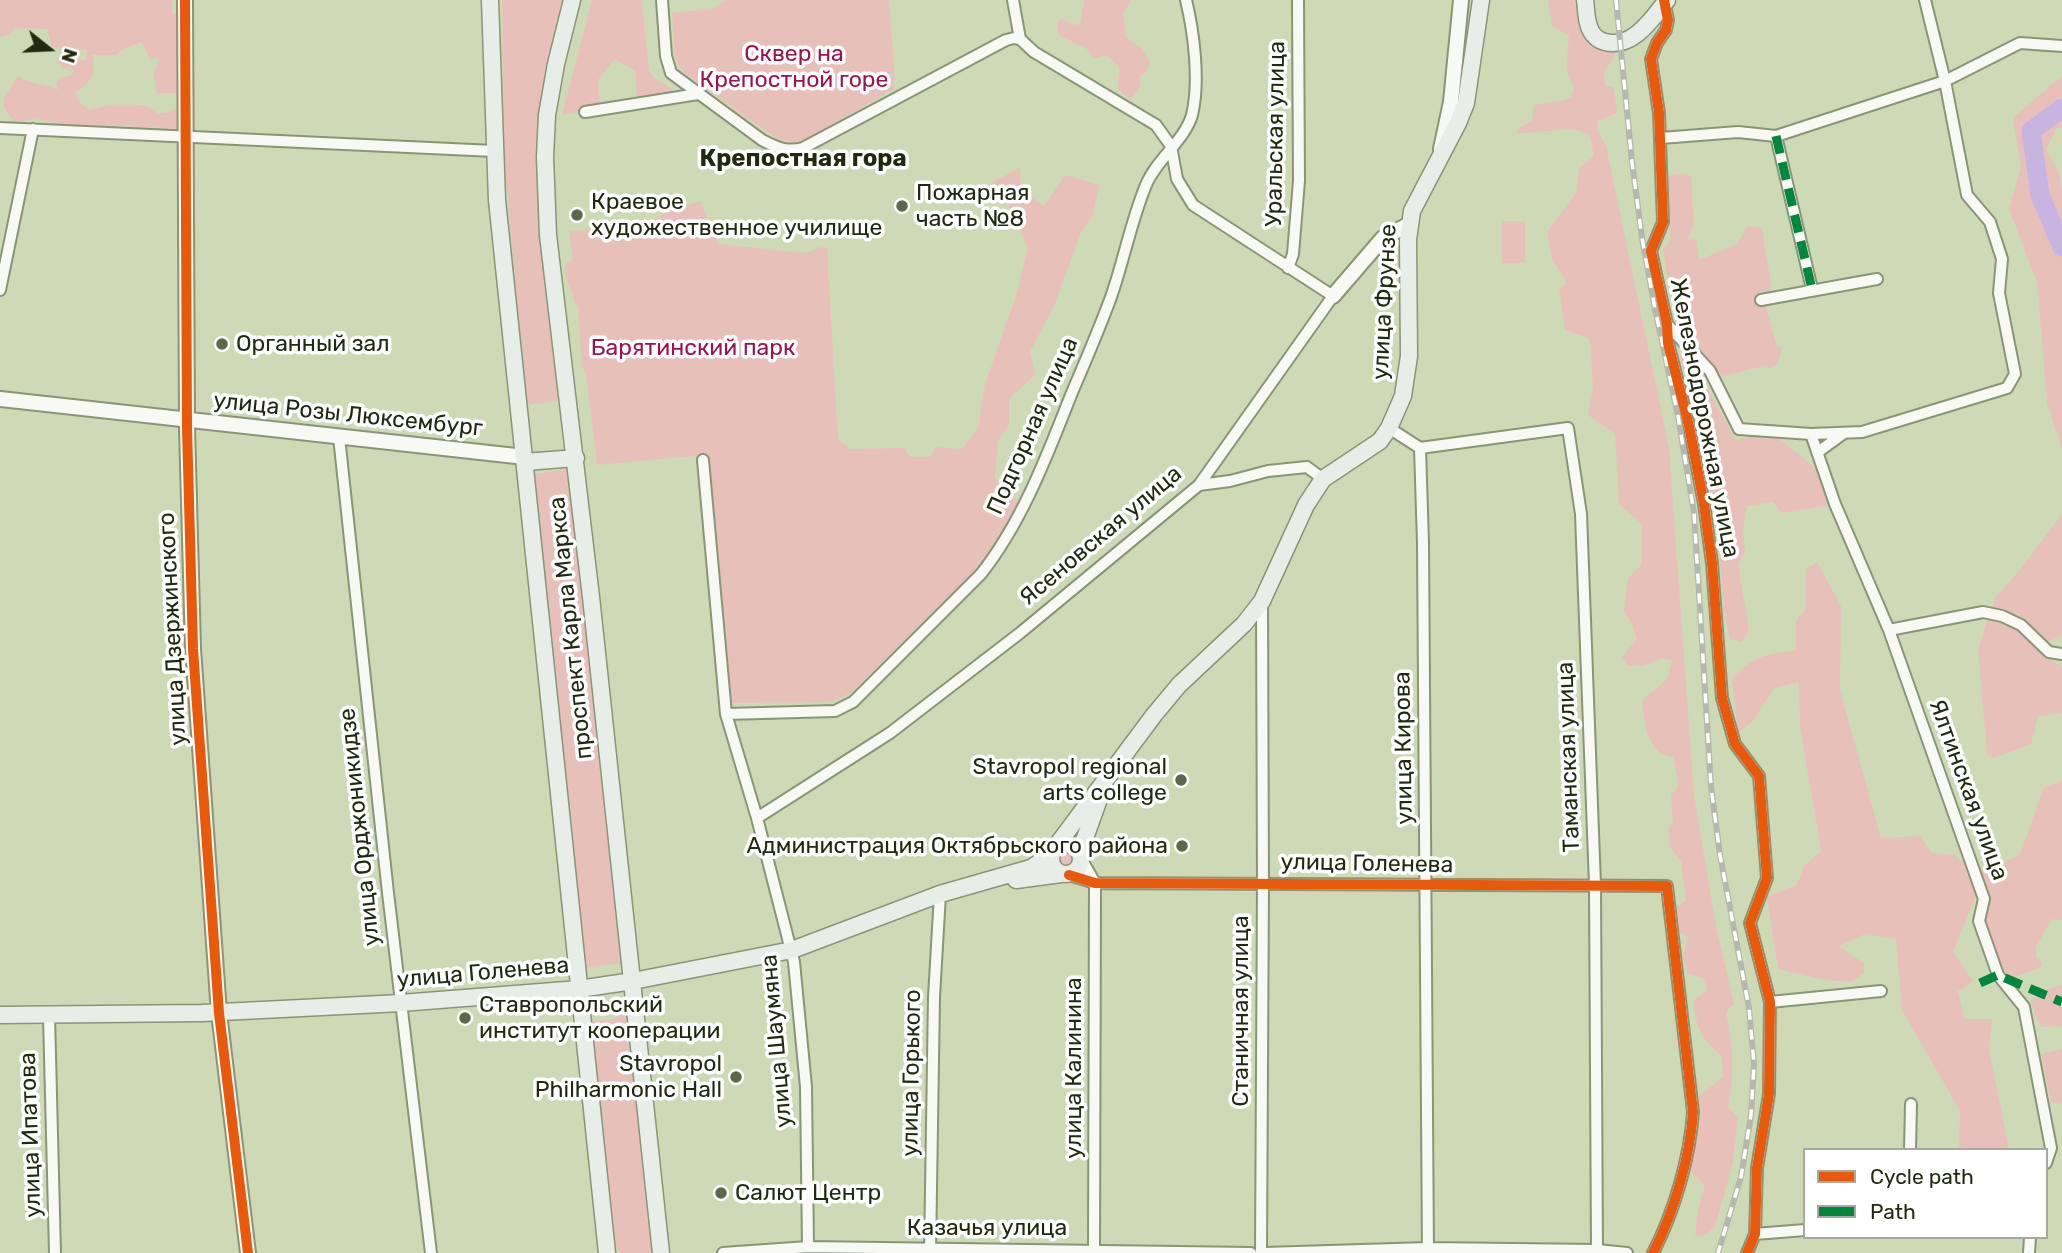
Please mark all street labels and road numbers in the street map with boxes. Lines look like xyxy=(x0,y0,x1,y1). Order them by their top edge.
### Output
street label: Уральская улица xyxy=(1261,41,1291,227)
street label: улица Фрунзе xyxy=(1367,223,1403,381)
street label: Железнодорожная улица xyxy=(1663,276,1745,560)
street label: Подгорная улица xyxy=(982,333,1084,519)
street label: улица Розы Люксембург xyxy=(212,387,484,443)
street label: Ясеновская улица xyxy=(1014,460,1188,612)
street label: проспект Карла Маркса xyxy=(543,495,599,761)
street label: улица Дзержинского xyxy=(153,512,193,746)
street label: Таманская улица xyxy=(1552,661,1586,853)
street label: улица Кирова xyxy=(1389,671,1419,825)
street label: Ялтинская улица xyxy=(1922,696,2014,884)
street label: улица Орджоникидзе xyxy=(334,707,386,947)
street label: улица Голенева xyxy=(1280,849,1454,879)
street label: Станичная улица xyxy=(1227,915,1255,1107)
street label: улица Голенева xyxy=(396,952,570,994)
street label: улица Шаумяна xyxy=(756,953,798,1129)
street label: улица Калинина xyxy=(1060,977,1088,1159)
street label: улица Горького xyxy=(897,989,927,1157)
street label: улица Ипатова xyxy=(14,1052,48,1218)
street label: Казачья улица xyxy=(907,1214,1067,1242)

